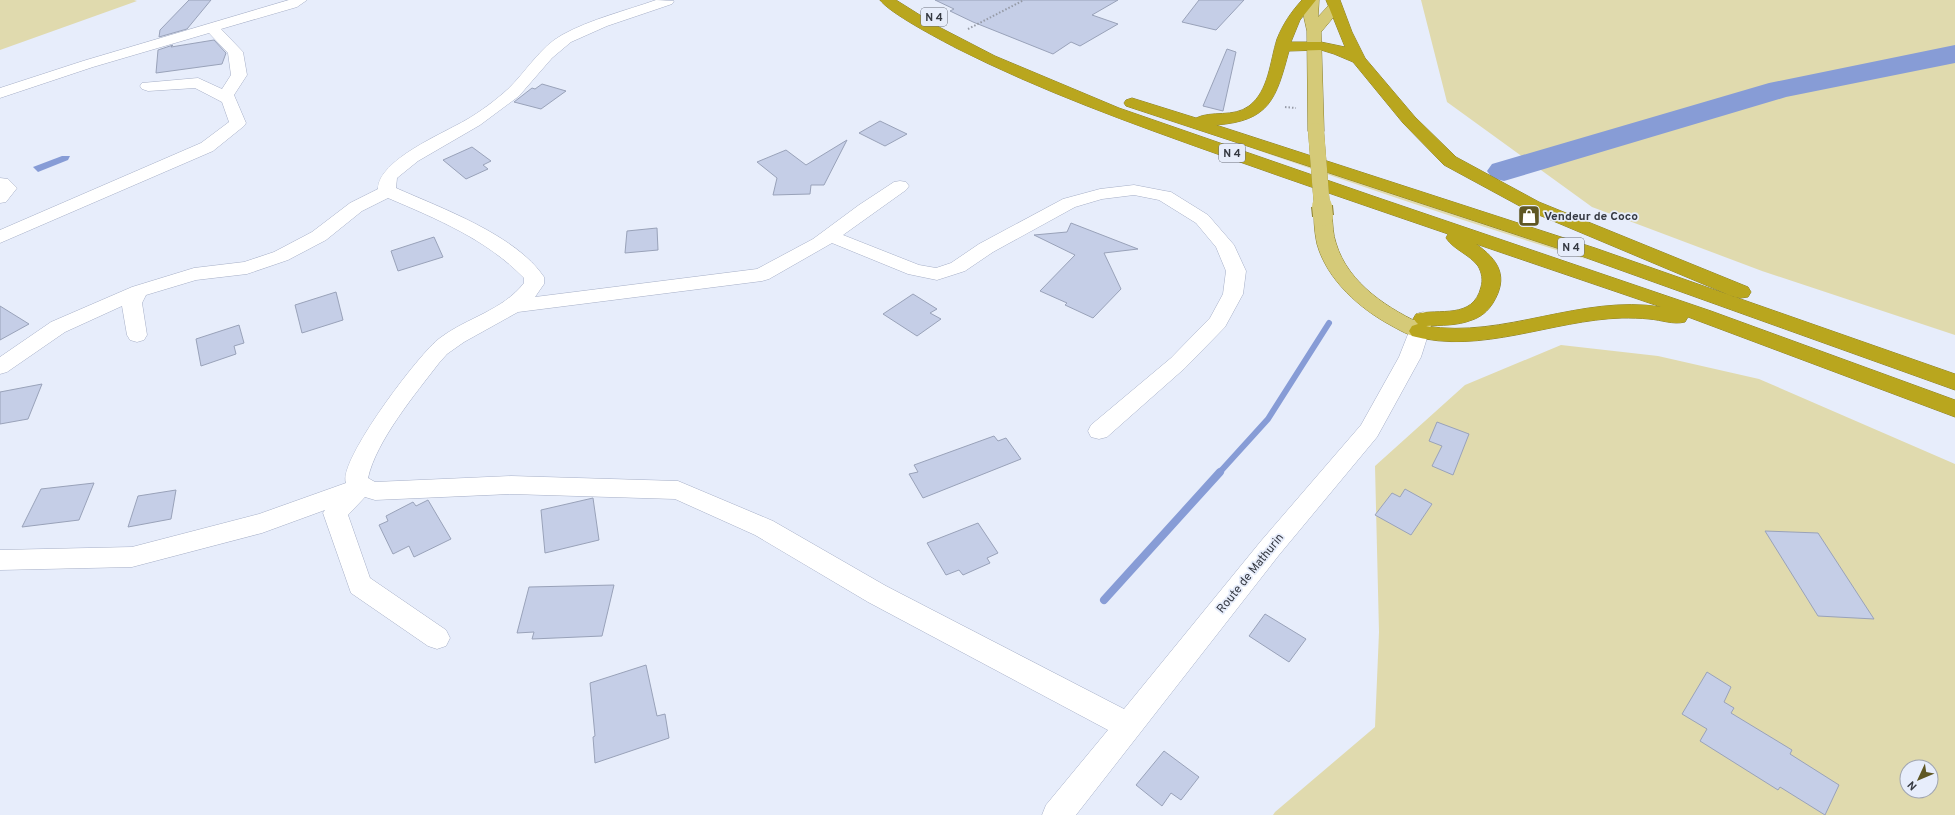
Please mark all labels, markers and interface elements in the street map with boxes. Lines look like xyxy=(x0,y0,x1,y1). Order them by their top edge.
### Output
road number: N 4 xyxy=(921,8,947,26)
road number: N 4 xyxy=(1219,144,1245,162)
shop icon: Vendeur de Coco xyxy=(1516,203,1542,229)
place label: Vendeur de Coco xyxy=(1544,209,1638,225)
road number: N 4 xyxy=(1558,238,1584,256)
street label: Route de Mathurin xyxy=(1214,530,1288,617)
north arrow xyxy=(1899,759,1939,799)
text: N xyxy=(1905,778,1920,793)

